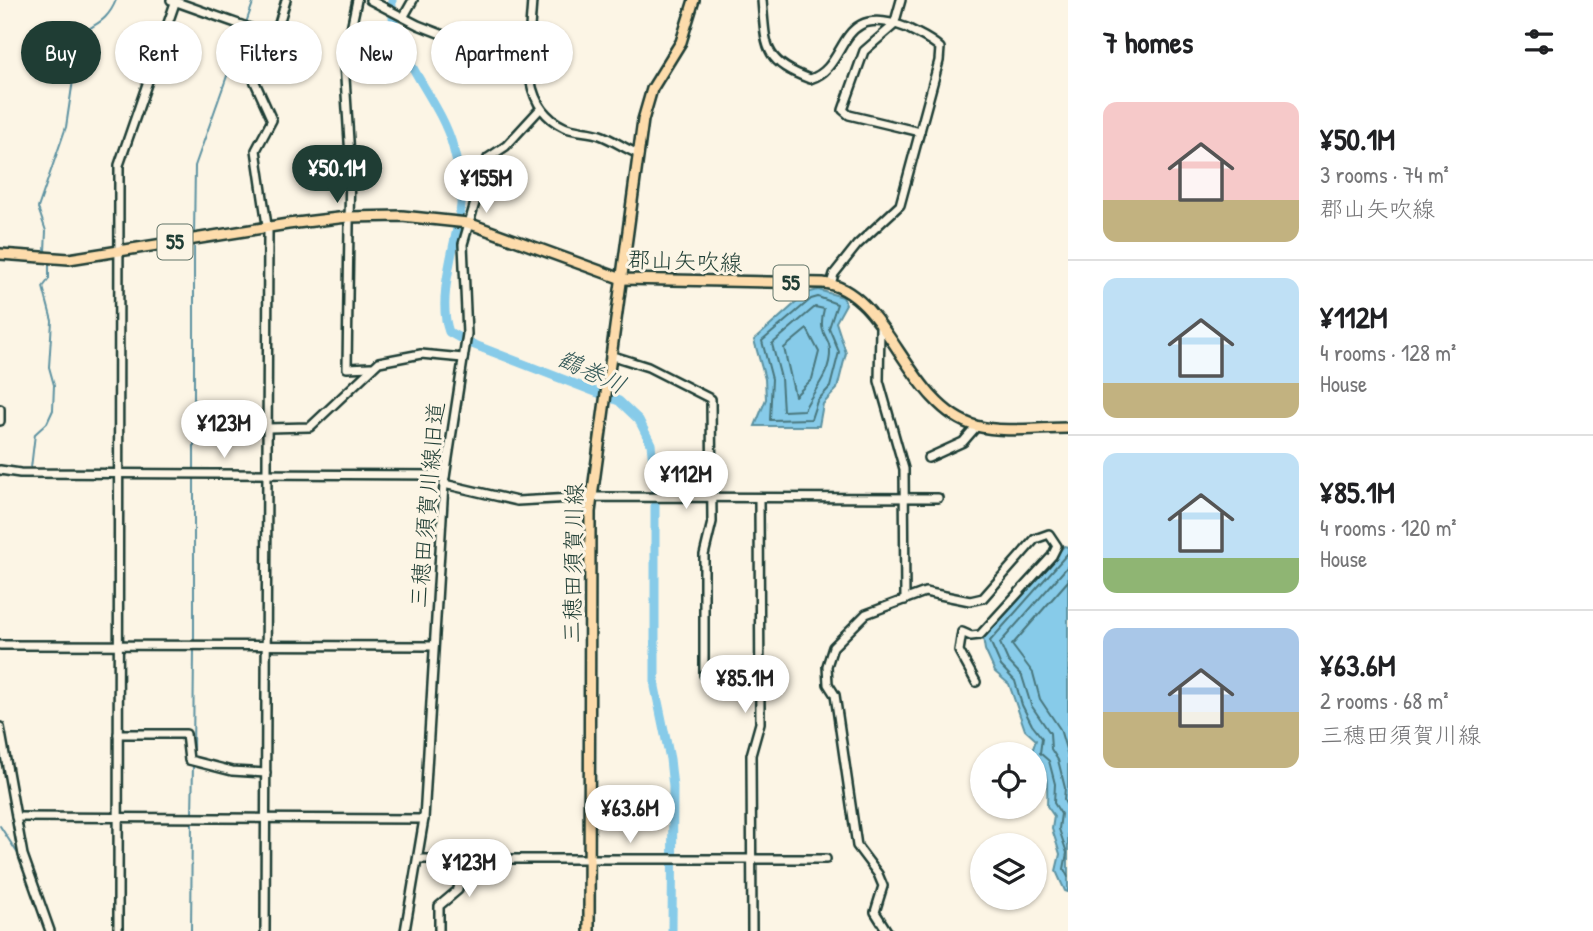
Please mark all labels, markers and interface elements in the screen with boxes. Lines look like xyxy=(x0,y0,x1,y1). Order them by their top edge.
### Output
chip: Buy xyxy=(21,21,101,84)
chip: Rent xyxy=(115,21,202,84)
chip: Filters xyxy=(216,21,322,84)
chip: New xyxy=(336,21,417,84)
chip: Apartment xyxy=(431,21,573,84)
text: 7 homes xyxy=(1103,22,1193,62)
icon: filters xyxy=(1520,23,1558,61)
text: ¥50.1M xyxy=(1320,119,1395,159)
icon: home xyxy=(1159,130,1243,214)
pin: ¥50.1M xyxy=(280,146,394,205)
text: ¥50.1M xyxy=(308,152,366,183)
pin: ¥155M xyxy=(437,156,535,215)
text: 3 rooms · 74 m² xyxy=(1320,159,1449,190)
text: ¥155M xyxy=(460,162,512,193)
text: 郡山矢吹線 xyxy=(1320,193,1435,224)
road number: 55 xyxy=(158,224,192,260)
street label: 郡山矢吹線 xyxy=(627,243,743,278)
road number: 55 xyxy=(774,266,808,300)
text: ¥112M xyxy=(1320,297,1388,337)
icon: home xyxy=(1159,306,1243,390)
text: 4 rooms · 128 m² xyxy=(1320,337,1456,368)
water label: 鶴巻川 xyxy=(553,341,632,401)
text: House xyxy=(1320,368,1367,399)
pin: ¥123M xyxy=(175,400,273,460)
street label: 三穂田須賀川線旧道 xyxy=(402,400,451,609)
text: ¥123M xyxy=(197,407,251,438)
pin: ¥112M xyxy=(637,452,735,511)
text: ¥112M xyxy=(660,458,712,489)
text: ¥85.1M xyxy=(1320,472,1395,512)
icon: home xyxy=(1159,481,1243,565)
street label: 三穂田須賀川線 xyxy=(556,482,589,644)
text: 4 rooms · 120 m² xyxy=(1320,512,1457,543)
text: House xyxy=(1320,543,1367,574)
text: ¥63.6M xyxy=(1320,645,1396,685)
pin: ¥85.1M xyxy=(688,656,802,715)
icon: home xyxy=(1159,656,1243,740)
text: ¥85.1M xyxy=(716,662,774,693)
text: 2 rooms · 68 m² xyxy=(1320,685,1448,716)
text: 三穂田須賀川線 xyxy=(1320,719,1481,750)
map controls xyxy=(970,742,1047,910)
button: locate xyxy=(970,742,1047,819)
pin: ¥63.6M xyxy=(573,786,687,845)
text: ¥63.6M xyxy=(601,792,659,823)
button: layers xyxy=(970,833,1047,910)
pin: ¥123M xyxy=(420,839,518,899)
text: ¥123M xyxy=(442,846,496,877)

